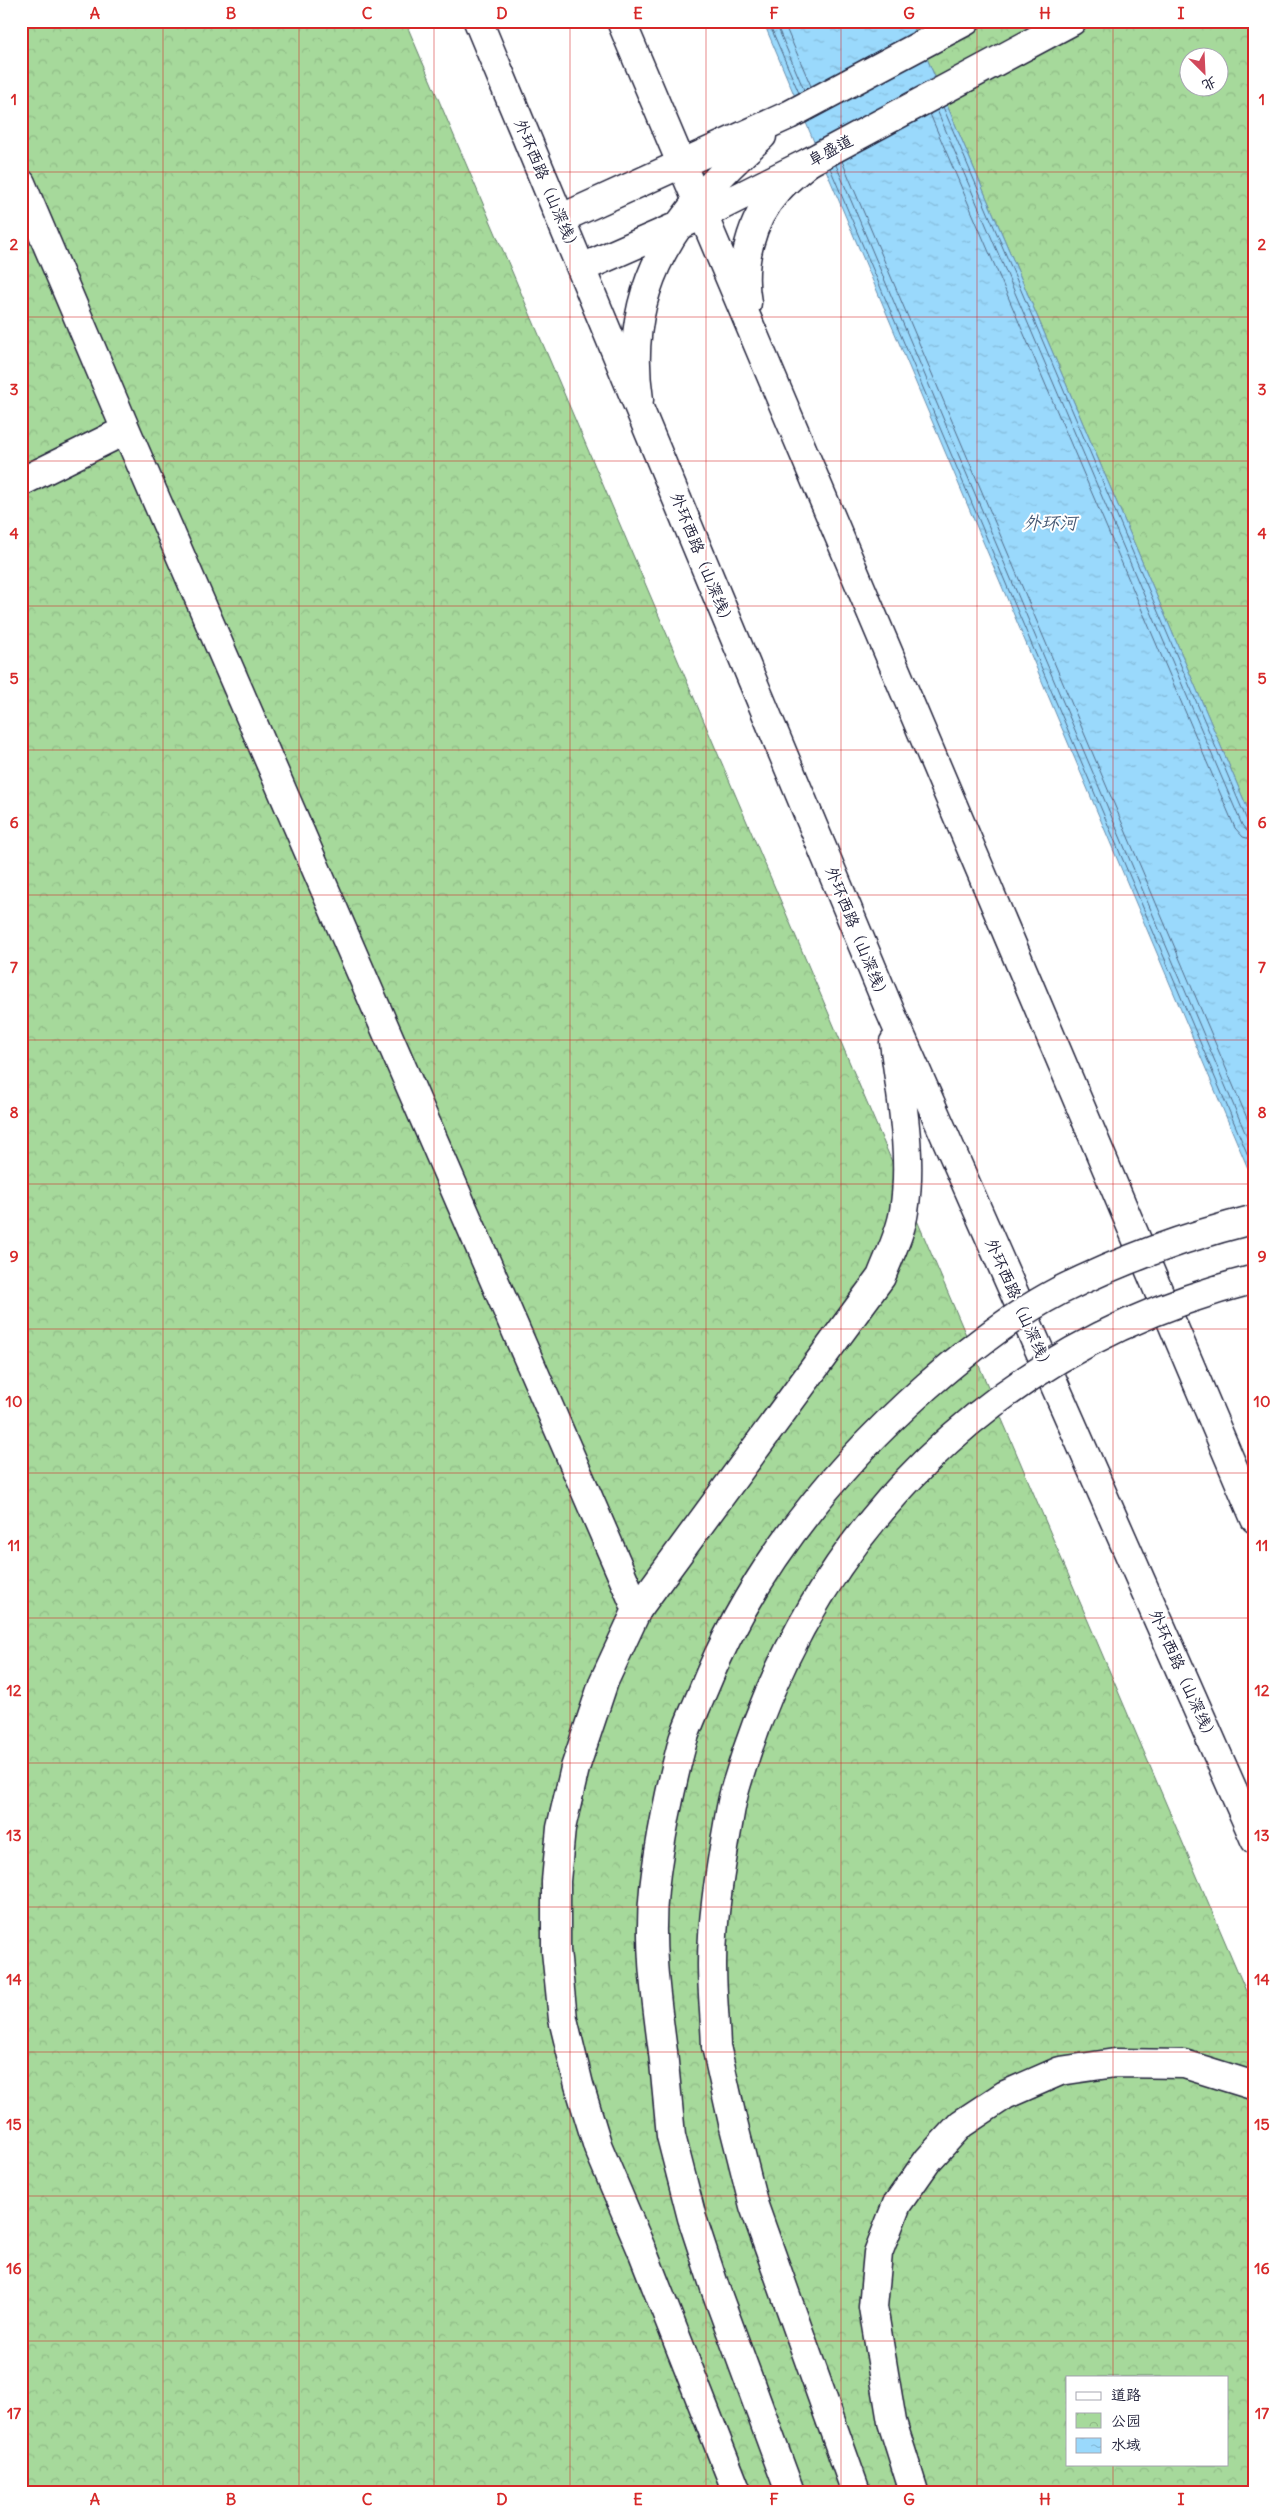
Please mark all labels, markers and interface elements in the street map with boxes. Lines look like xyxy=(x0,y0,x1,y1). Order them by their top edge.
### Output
text: A xyxy=(90,3,100,23)
text: B xyxy=(226,3,237,23)
text: C xyxy=(362,3,373,23)
text: D xyxy=(496,3,508,23)
text: E xyxy=(633,3,643,23)
text: F xyxy=(769,3,779,23)
text: G xyxy=(903,3,915,23)
text: H xyxy=(1039,3,1051,23)
text: I xyxy=(1178,3,1185,23)
north arrow xyxy=(1178,48,1228,98)
text: 北 xyxy=(1199,73,1219,95)
text: 1 xyxy=(11,89,17,109)
text: 1 xyxy=(1259,89,1265,109)
street label: 外环西路（山深线） xyxy=(511,116,585,256)
street label: 阜盛道 xyxy=(804,130,856,170)
text: 2 xyxy=(10,234,19,254)
text: 2 xyxy=(1258,234,1267,254)
text: 3 xyxy=(9,379,19,399)
text: 3 xyxy=(1257,379,1267,399)
street label: 外环西路（山深线） xyxy=(667,489,739,631)
water label: 外环河 xyxy=(1023,511,1080,534)
text: 4 xyxy=(9,523,19,543)
text: 4 xyxy=(1257,523,1267,543)
text: 5 xyxy=(9,668,19,688)
text: 5 xyxy=(1257,668,1267,688)
text: 6 xyxy=(9,812,19,832)
text: 6 xyxy=(1257,812,1267,832)
street label: 外环西路（山深线） xyxy=(822,863,894,1005)
text: 7 xyxy=(10,957,18,977)
text: 7 xyxy=(1258,957,1266,977)
text: 8 xyxy=(9,1102,19,1122)
text: 8 xyxy=(1257,1102,1267,1122)
street label: 外环西路（山深线） xyxy=(982,1235,1058,1375)
text: 9 xyxy=(9,1246,19,1266)
text: 9 xyxy=(1257,1246,1267,1266)
text: 10 xyxy=(6,1391,22,1411)
text: 10 xyxy=(1254,1391,1270,1411)
text: 11 xyxy=(8,1535,20,1555)
text: 11 xyxy=(1256,1535,1268,1555)
street label: 外环西路（山深线） xyxy=(1146,1606,1222,1746)
text: 12 xyxy=(6,1680,22,1700)
text: 12 xyxy=(1254,1680,1270,1700)
text: 13 xyxy=(6,1825,22,1845)
text: 13 xyxy=(1254,1825,1270,1845)
text: 14 xyxy=(6,1969,22,1989)
text: 14 xyxy=(1254,1969,1270,1989)
text: 15 xyxy=(6,2114,22,2134)
text: 15 xyxy=(1254,2114,1270,2134)
text: 16 xyxy=(6,2258,22,2278)
text: 16 xyxy=(1254,2258,1270,2278)
legend xyxy=(1066,2376,1228,2466)
text: 道路 xyxy=(1111,2385,1141,2404)
text: 17 xyxy=(7,2403,21,2423)
text: 17 xyxy=(1255,2403,1269,2423)
text: 公园 xyxy=(1111,2411,1141,2430)
text: 水域 xyxy=(1111,2435,1141,2454)
text: A xyxy=(90,2489,100,2509)
text: B xyxy=(226,2489,237,2509)
text: C xyxy=(362,2489,373,2509)
text: D xyxy=(496,2489,508,2509)
text: E xyxy=(633,2489,643,2509)
text: F xyxy=(769,2489,779,2509)
text: G xyxy=(903,2489,915,2509)
text: H xyxy=(1039,2489,1051,2509)
text: I xyxy=(1178,2489,1185,2509)

